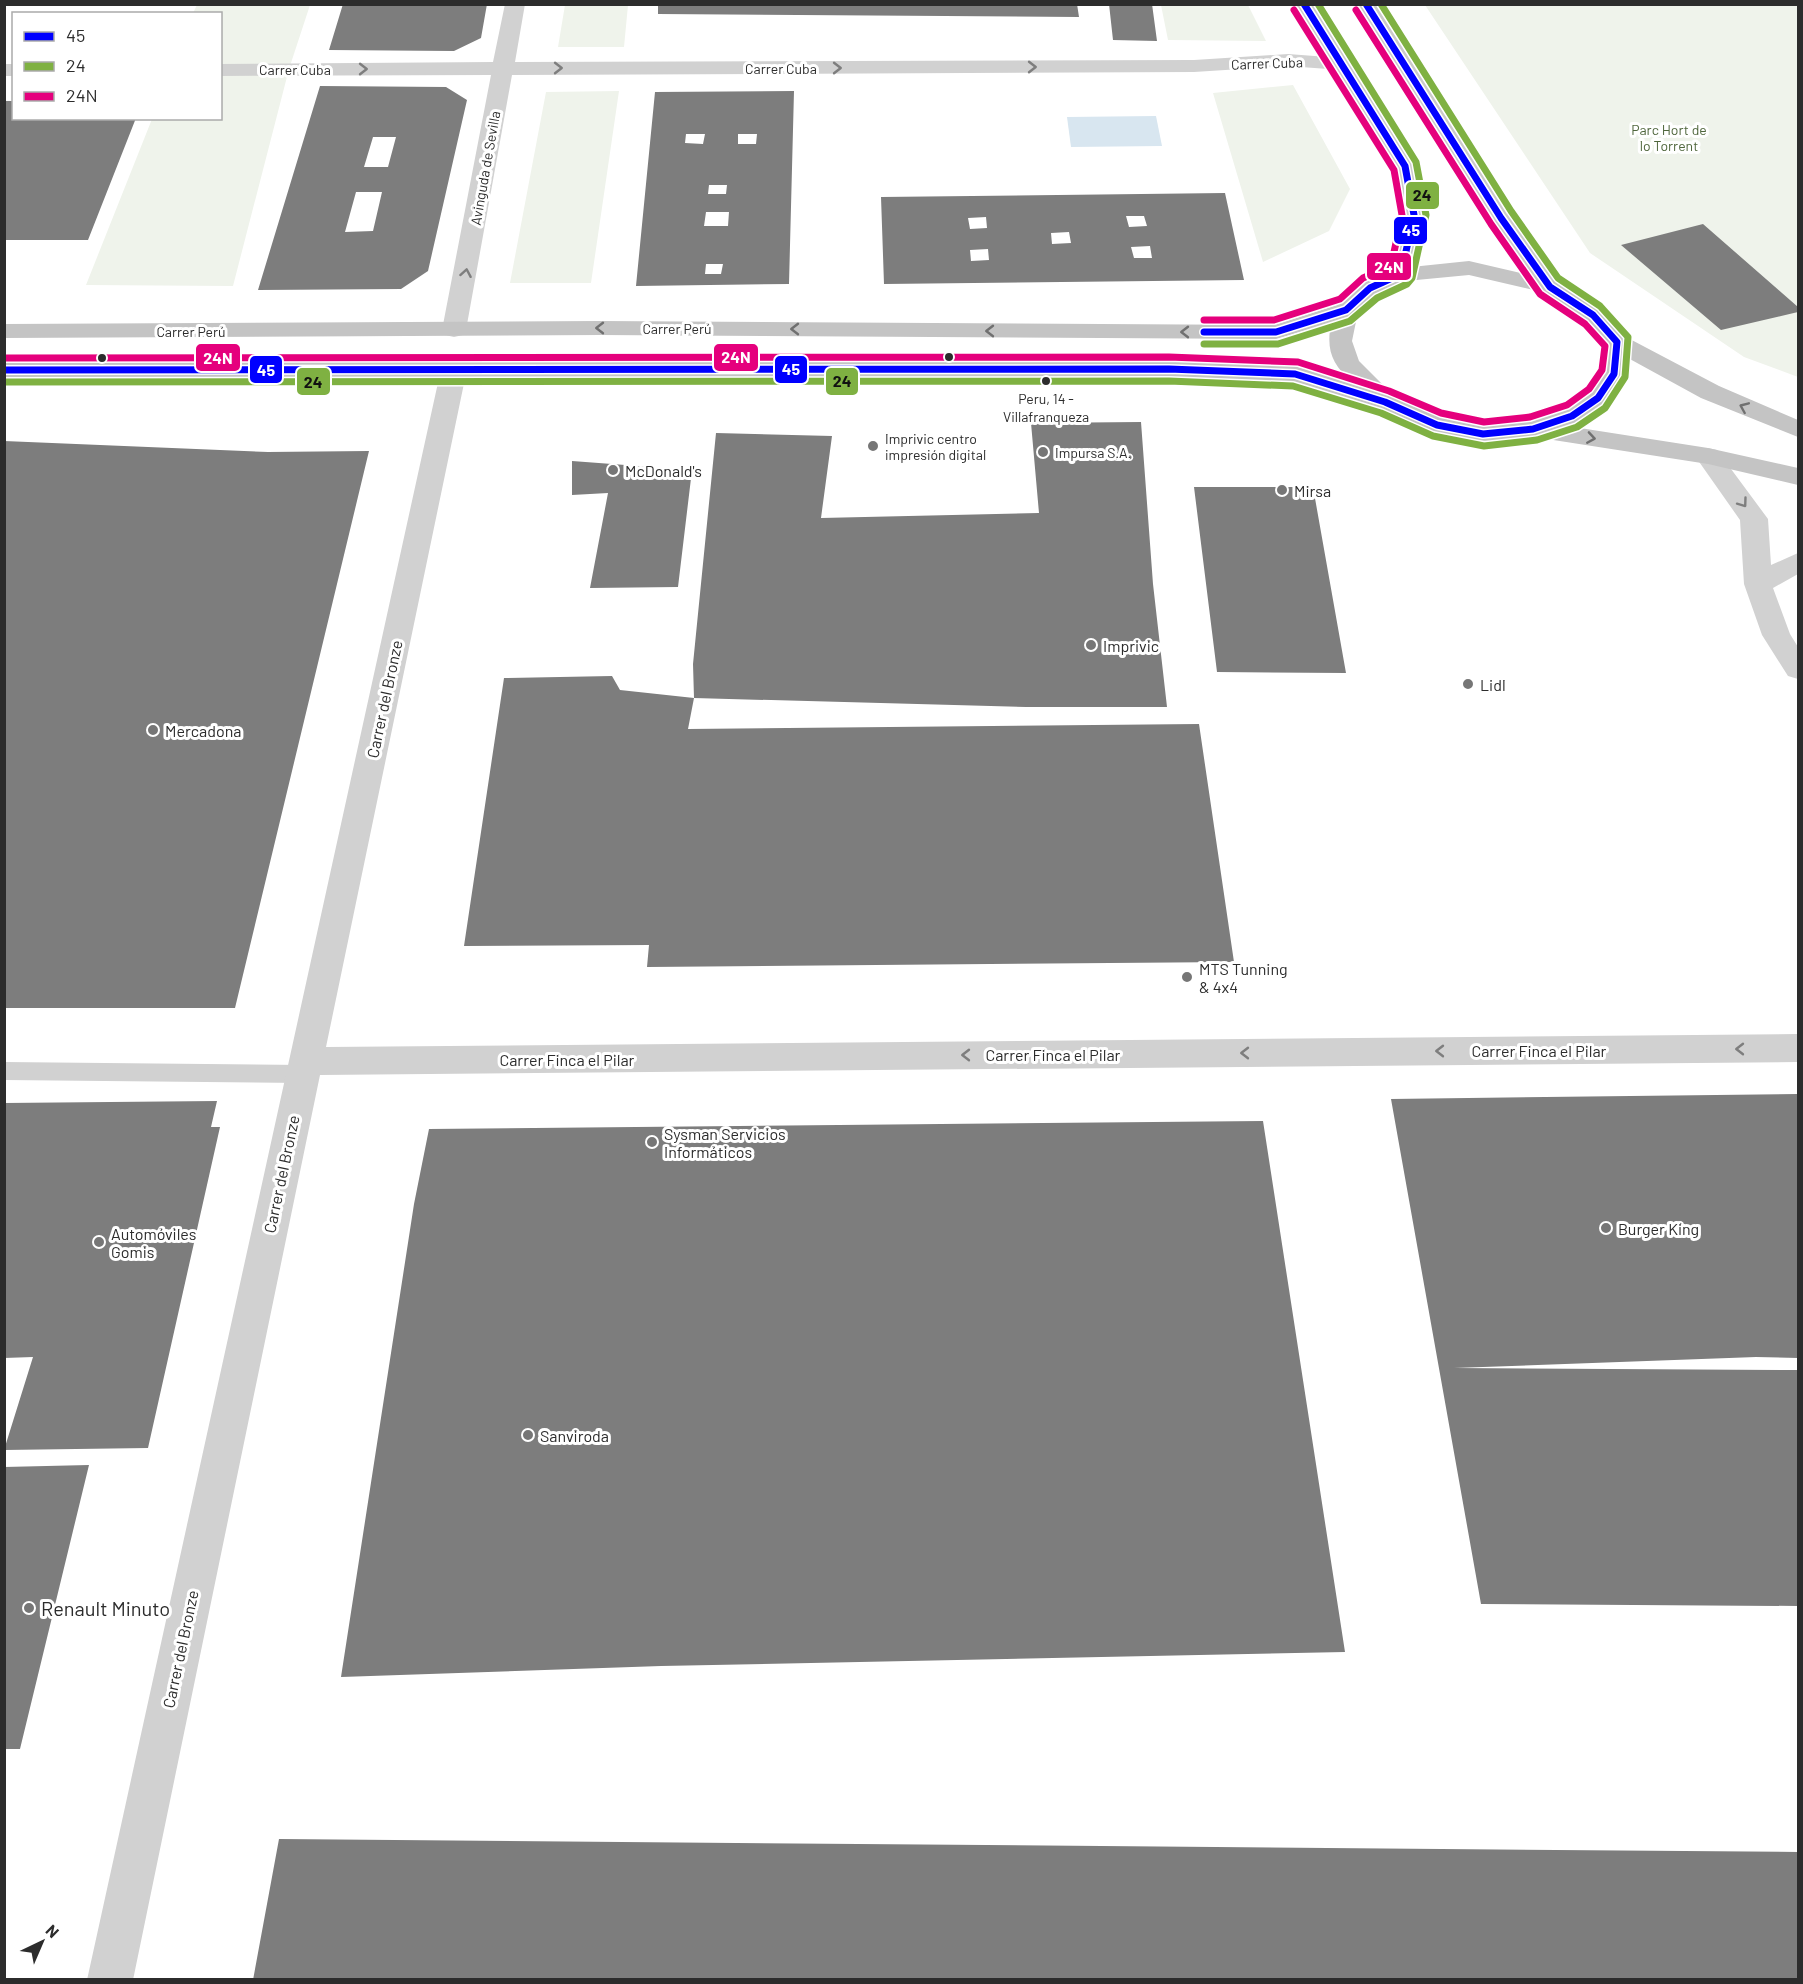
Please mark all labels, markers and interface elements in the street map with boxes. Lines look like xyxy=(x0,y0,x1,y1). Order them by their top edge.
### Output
legend xyxy=(12,12,222,120)
text: 45 xyxy=(66,24,85,46)
street label: Carrer Cuba xyxy=(1231,53,1303,73)
text: 24 xyxy=(66,54,86,76)
street label: Carrer Cuba xyxy=(745,60,817,77)
street label: Carrer Cuba xyxy=(259,61,331,78)
one-way arrow xyxy=(1027,61,1036,73)
one-way arrow xyxy=(553,62,562,75)
one-way arrow xyxy=(832,62,841,74)
one-way arrow xyxy=(358,63,367,75)
text: 24N xyxy=(66,84,98,106)
street label: Avinguda de Sevilla xyxy=(467,110,503,226)
park label: Parc Hort de lo Torrent xyxy=(1631,121,1707,154)
line badge: 24 xyxy=(1405,181,1440,210)
text: 24 xyxy=(1413,185,1431,204)
line badge: 45 xyxy=(1393,216,1428,245)
text: 45 xyxy=(1402,220,1421,239)
line badge: 24N xyxy=(1366,252,1412,281)
text: 24N xyxy=(1374,257,1404,276)
one-way arrow xyxy=(459,268,472,278)
street label: Carrer Perú xyxy=(642,320,712,337)
one-way arrow xyxy=(596,322,605,334)
street label: Carrer Perú xyxy=(156,323,226,340)
one-way arrow xyxy=(791,323,800,335)
one-way arrow xyxy=(986,325,995,337)
one-way arrow xyxy=(1181,326,1190,338)
line badge: 24N xyxy=(195,343,241,372)
line badge: 24N xyxy=(713,343,759,372)
text: 24N xyxy=(721,347,751,366)
text: 24N xyxy=(203,348,233,367)
unlabelled marker xyxy=(943,351,955,363)
unlabelled marker xyxy=(96,352,108,364)
line badge: 45 xyxy=(249,355,283,384)
line badge: 45 xyxy=(774,355,808,384)
text: 45 xyxy=(782,359,801,378)
text: 45 xyxy=(257,360,276,379)
line badge: 24 xyxy=(296,367,331,396)
line badge: 24 xyxy=(825,367,859,396)
text: 24 xyxy=(833,371,851,390)
text: 24 xyxy=(304,372,322,391)
marker: Peru, 14 - Villafranqueza xyxy=(1040,375,1052,387)
place label: Peru, 14 - Villafranqueza xyxy=(1003,390,1089,425)
one-way arrow xyxy=(1740,402,1751,414)
place label: Imprivic centro impresión digital xyxy=(885,430,986,463)
one-way arrow xyxy=(1586,432,1596,444)
marker: Imprivic centro impresión digital xyxy=(866,439,880,453)
place label: Impursa S.A. xyxy=(1055,444,1131,461)
marker: Impursa S.A. xyxy=(1036,445,1050,459)
place label: McDonald's xyxy=(625,461,702,480)
marker: McDonald's xyxy=(606,463,620,477)
place label: Mirsa xyxy=(1294,481,1331,500)
marker: Mirsa xyxy=(1275,483,1289,497)
one-way arrow xyxy=(1735,496,1746,507)
place label: Imprivic xyxy=(1103,636,1159,655)
street label: Carrer del Bronze xyxy=(362,638,406,760)
marker: Imprivic xyxy=(1084,638,1098,652)
place label: Lidl xyxy=(1480,675,1506,694)
marker: Lidl xyxy=(1461,677,1475,691)
place label: Mercadona xyxy=(165,721,241,740)
marker: Mercadona xyxy=(146,723,160,737)
place label: MTS Tunning & 4x4 xyxy=(1199,959,1288,996)
marker: MTS Tunning & 4x4 xyxy=(1180,970,1194,984)
street label: Carrer Finca el Pilar xyxy=(1472,1041,1607,1060)
one-way arrow xyxy=(1736,1042,1745,1055)
street label: Carrer Finca el Pilar xyxy=(986,1045,1121,1064)
one-way arrow xyxy=(1436,1045,1445,1057)
one-way arrow xyxy=(1241,1047,1250,1059)
one-way arrow xyxy=(962,1049,971,1061)
street label: Carrer Finca el Pilar xyxy=(500,1050,635,1069)
street label: Carrer del Bronze xyxy=(259,1113,303,1235)
place label: Sysman Servicios Informáticos xyxy=(664,1124,786,1161)
marker: Sysman Servicios Informáticos xyxy=(645,1135,659,1149)
place label: Burger King xyxy=(1618,1219,1699,1238)
marker: Burger King xyxy=(1599,1221,1613,1235)
place label: Automóviles Gomis xyxy=(111,1224,196,1261)
marker: Automóviles Gomis xyxy=(92,1235,106,1249)
place label: Sanviroda xyxy=(540,1426,609,1445)
marker: Sanviroda xyxy=(521,1428,535,1442)
street label: Carrer del Bronze xyxy=(158,1588,202,1710)
place label: Renault Minuto xyxy=(41,1596,170,1620)
marker: Renault Minuto xyxy=(22,1601,36,1615)
north arrow xyxy=(12,1912,72,1972)
text: N xyxy=(42,1920,63,1941)

